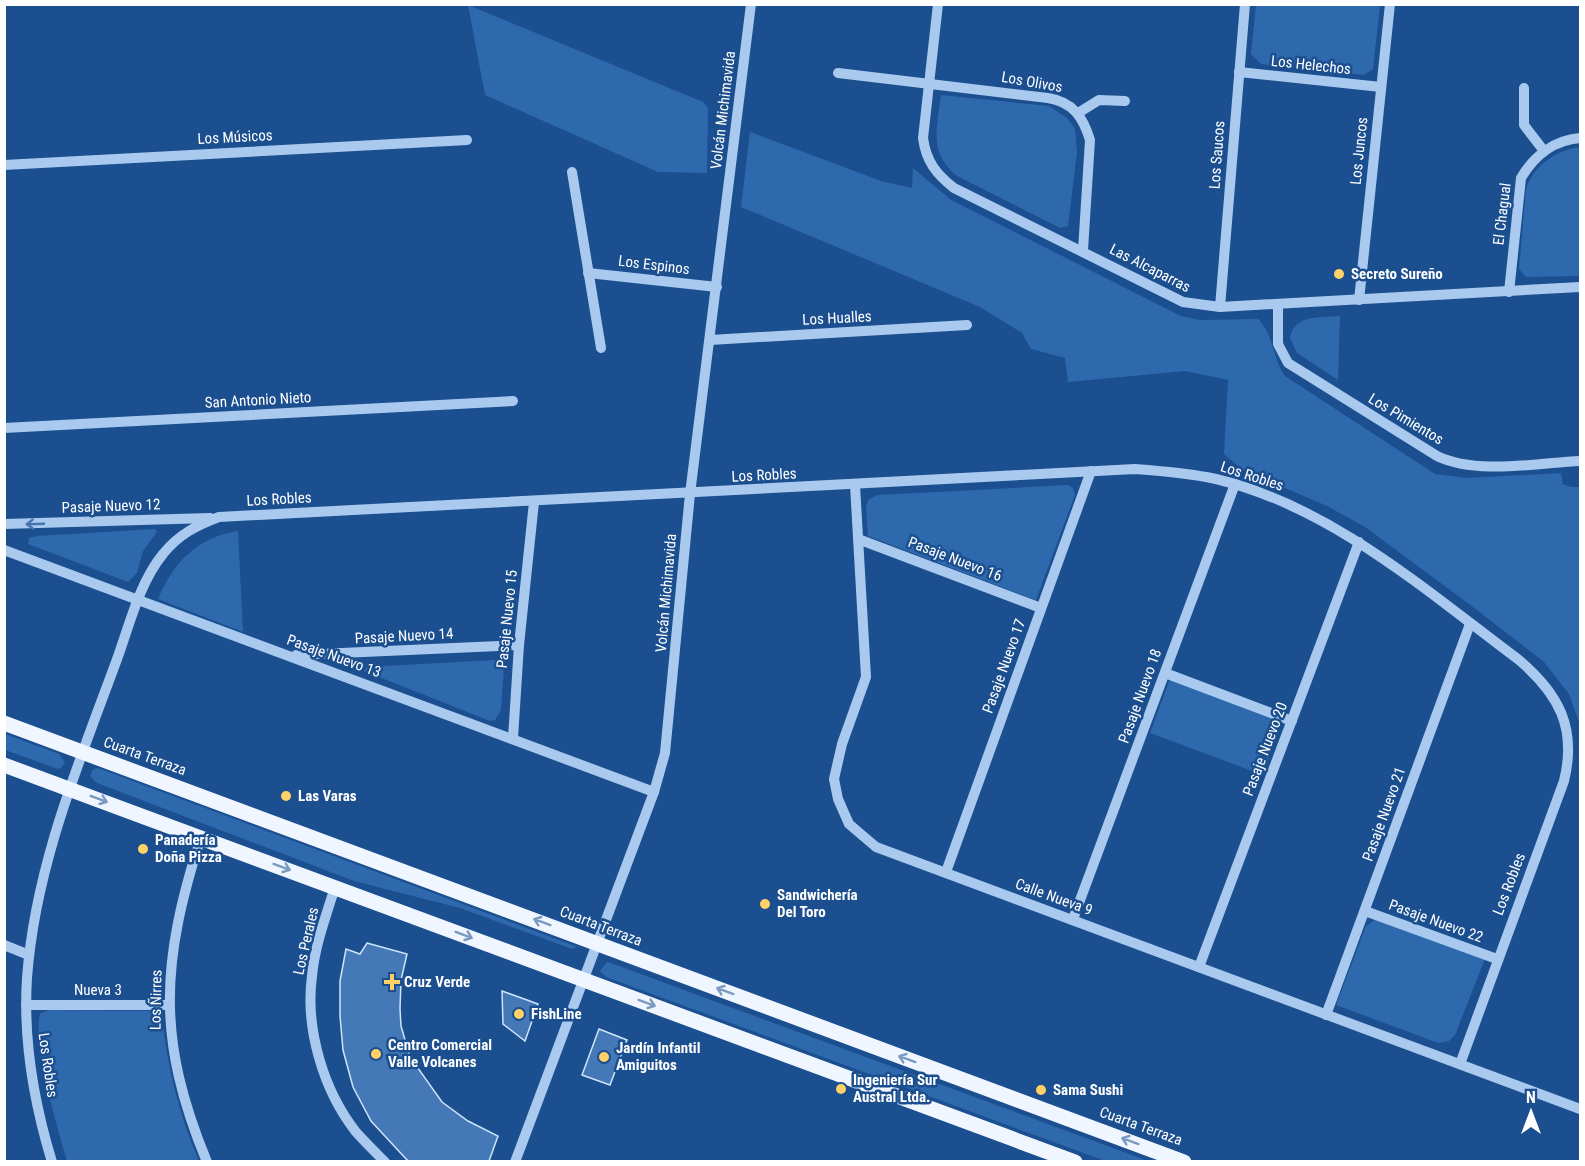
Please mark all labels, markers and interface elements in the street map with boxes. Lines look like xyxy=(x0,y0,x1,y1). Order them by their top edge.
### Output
street label: Volcán Michimavida xyxy=(707,50,739,170)
street label: Los Helechos xyxy=(1270,52,1352,78)
street label: Los Olivos xyxy=(1000,68,1064,96)
street label: Los Juncos xyxy=(1346,116,1372,186)
street label: Los Saucos xyxy=(1206,120,1228,190)
street label: Los Músicos xyxy=(197,126,273,148)
street label: El Chagual xyxy=(1489,182,1515,246)
street label: Las Alcaparras xyxy=(1107,240,1194,296)
street label: Los Espinos xyxy=(617,252,691,278)
place label: Secreto Sureño xyxy=(1351,265,1443,283)
marker: Secreto Sureño xyxy=(1332,267,1346,281)
street label: Los Hualles xyxy=(802,307,872,329)
street label: San Antonio Nieto xyxy=(204,388,312,412)
street label: Los Pimientos xyxy=(1365,390,1447,449)
street label: Los Robles xyxy=(1218,457,1286,495)
street label: Los Robles xyxy=(731,464,797,486)
street label: Los Robles xyxy=(246,488,312,510)
street label: Pasaje Nuevo 12 xyxy=(61,495,161,517)
one-way arrow xyxy=(25,518,45,529)
street label: Volcán Michimavida xyxy=(652,533,680,653)
street label: Pasaje Nuevo 16 xyxy=(906,533,1004,585)
street label: Pasaje Nuevo 15 xyxy=(493,569,521,669)
street label: Pasaje Nuevo 17 xyxy=(979,616,1029,716)
street label: Pasaje Nuevo 14 xyxy=(354,624,454,648)
street label: Pasaje Nuevo 13 xyxy=(284,631,384,681)
street label: Pasaje Nuevo 18 xyxy=(1115,646,1165,746)
street label: Pasaje Nuevo 20 xyxy=(1239,700,1291,798)
street label: Cuarta Terraza xyxy=(101,733,189,779)
street label: Pasaje Nuevo 21 xyxy=(1359,764,1409,864)
place label: Las Varas xyxy=(298,787,357,805)
marker: Las Varas xyxy=(279,789,293,803)
one-way arrow xyxy=(89,794,108,805)
place label: Panadería Doña Pizza xyxy=(155,831,222,866)
marker: Panadería Doña Pizza xyxy=(136,842,150,856)
street label: Los Robles xyxy=(1489,850,1529,918)
one-way arrow xyxy=(272,862,290,873)
street label: Calle Nueva 9 xyxy=(1013,875,1095,919)
place label: Sandwichería Del Toro xyxy=(777,886,858,921)
street label: Pasaje Nuevo 22 xyxy=(1386,896,1486,946)
marker: Sandwichería Del Toro xyxy=(758,897,772,911)
street label: Cuarta Terraza xyxy=(557,902,645,950)
street label: Los Perales xyxy=(289,905,323,977)
one-way arrow xyxy=(533,916,552,927)
one-way arrow xyxy=(455,930,473,941)
street label: Los Ñirres xyxy=(146,969,166,1030)
place label: Cruz Verde xyxy=(404,973,470,991)
marker: Cruz Verde xyxy=(385,975,399,989)
street label: Nueva 3 xyxy=(74,981,122,999)
one-way arrow xyxy=(716,985,734,996)
one-way arrow xyxy=(637,999,656,1010)
place label: FishLine xyxy=(531,1005,582,1023)
marker: FishLine xyxy=(512,1007,526,1021)
street label: Los Robles xyxy=(35,1031,61,1099)
place label: Centro Comercial Valle Volcanes xyxy=(388,1036,492,1071)
place label: Jardín Infantil Amiguitos xyxy=(616,1039,700,1074)
marker: Centro Comercial Valle Volcanes xyxy=(369,1047,383,1061)
marker: Jardín Infantil Amiguitos xyxy=(597,1050,611,1064)
one-way arrow xyxy=(899,1052,917,1063)
place label: Ingeniería Sur Austral Ltda. xyxy=(853,1071,937,1106)
place label: Sama Sushi xyxy=(1053,1081,1123,1099)
marker: Ingeniería Sur Austral Ltda. xyxy=(834,1082,848,1096)
north arrow xyxy=(1501,1082,1561,1142)
marker: Sama Sushi xyxy=(1034,1083,1048,1097)
text: N xyxy=(1526,1088,1536,1107)
street label: Cuarta Terraza xyxy=(1097,1103,1185,1149)
one-way arrow xyxy=(1121,1135,1139,1146)

